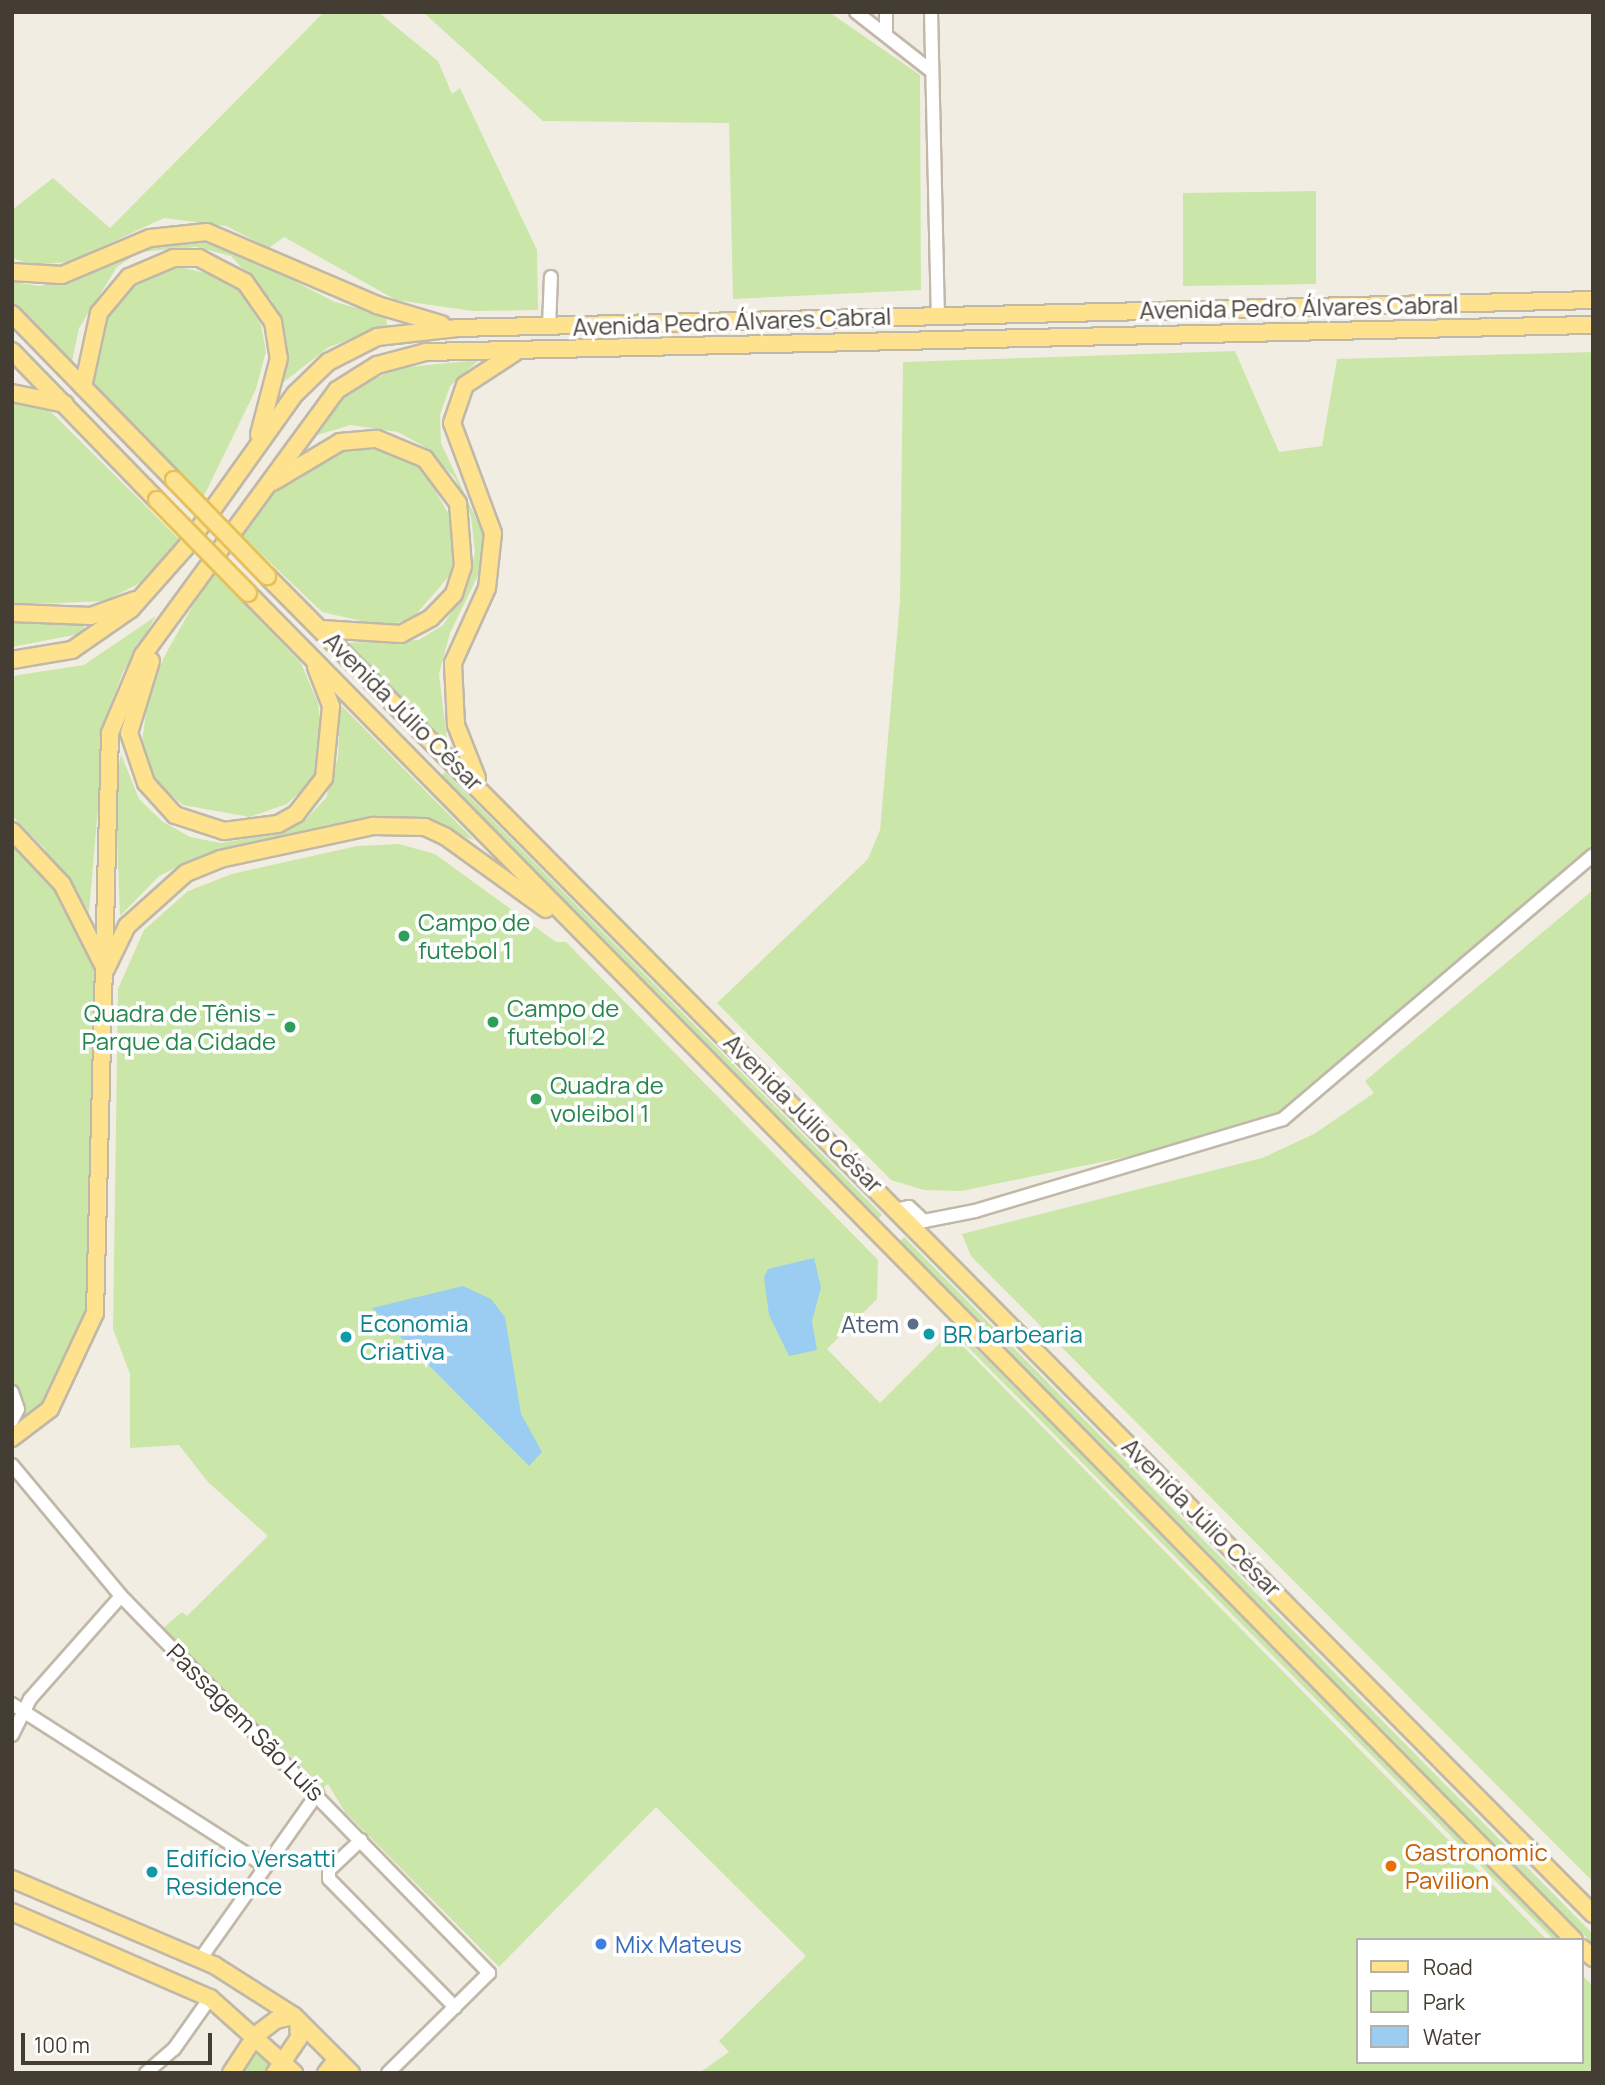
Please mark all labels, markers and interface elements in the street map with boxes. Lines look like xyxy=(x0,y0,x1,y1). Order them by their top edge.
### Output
street label: Avenida Pedro Álvares Cabral xyxy=(1139,290,1459,324)
street label: Avenida Pedro Álvares Cabral xyxy=(572,301,892,341)
street label: Avenida Júlio César xyxy=(318,625,490,797)
place label: Campo de futebol 1 xyxy=(418,908,530,964)
marker: Campo de futebol 1 xyxy=(396,928,412,944)
place label: Campo de futebol 2 xyxy=(507,994,619,1050)
place label: Quadra de Tênis - Parque da Cidade xyxy=(82,999,276,1055)
marker: Campo de futebol 2 xyxy=(485,1014,501,1030)
marker: Quadra de Tênis - Parque da Cidade xyxy=(282,1019,298,1035)
street label: Avenida Júlio César xyxy=(718,1027,890,1199)
place label: Quadra de voleibol 1 xyxy=(550,1071,664,1127)
marker: Quadra de voleibol 1 xyxy=(528,1091,544,1107)
place label: Economia Criativa xyxy=(360,1309,468,1365)
place label: Atem xyxy=(841,1310,899,1338)
marker: Atem xyxy=(905,1316,921,1332)
place label: BR barbearia xyxy=(943,1320,1083,1348)
marker: BR barbearia xyxy=(921,1326,937,1342)
marker: Economia Criativa xyxy=(338,1329,354,1345)
street label: Avenida Júlio César xyxy=(1116,1431,1288,1603)
street label: Passagem São Luís xyxy=(161,1637,331,1807)
place label: Gastronomic Pavilion xyxy=(1405,1838,1548,1894)
place label: Edifício Versatti Residence xyxy=(166,1844,336,1900)
marker: Gastronomic Pavilion xyxy=(1383,1858,1399,1874)
marker: Edifício Versatti Residence xyxy=(144,1864,160,1880)
place label: Mix Mateus xyxy=(615,1930,742,1958)
marker: Mix Mateus xyxy=(593,1936,609,1952)
legend xyxy=(1356,1938,1584,2064)
text: Road xyxy=(1423,1953,1473,1981)
text: Park xyxy=(1423,1988,1465,2016)
scale bar xyxy=(24,2018,215,2062)
text: Water xyxy=(1423,2023,1481,2051)
text: 100 m xyxy=(34,2031,90,2059)

